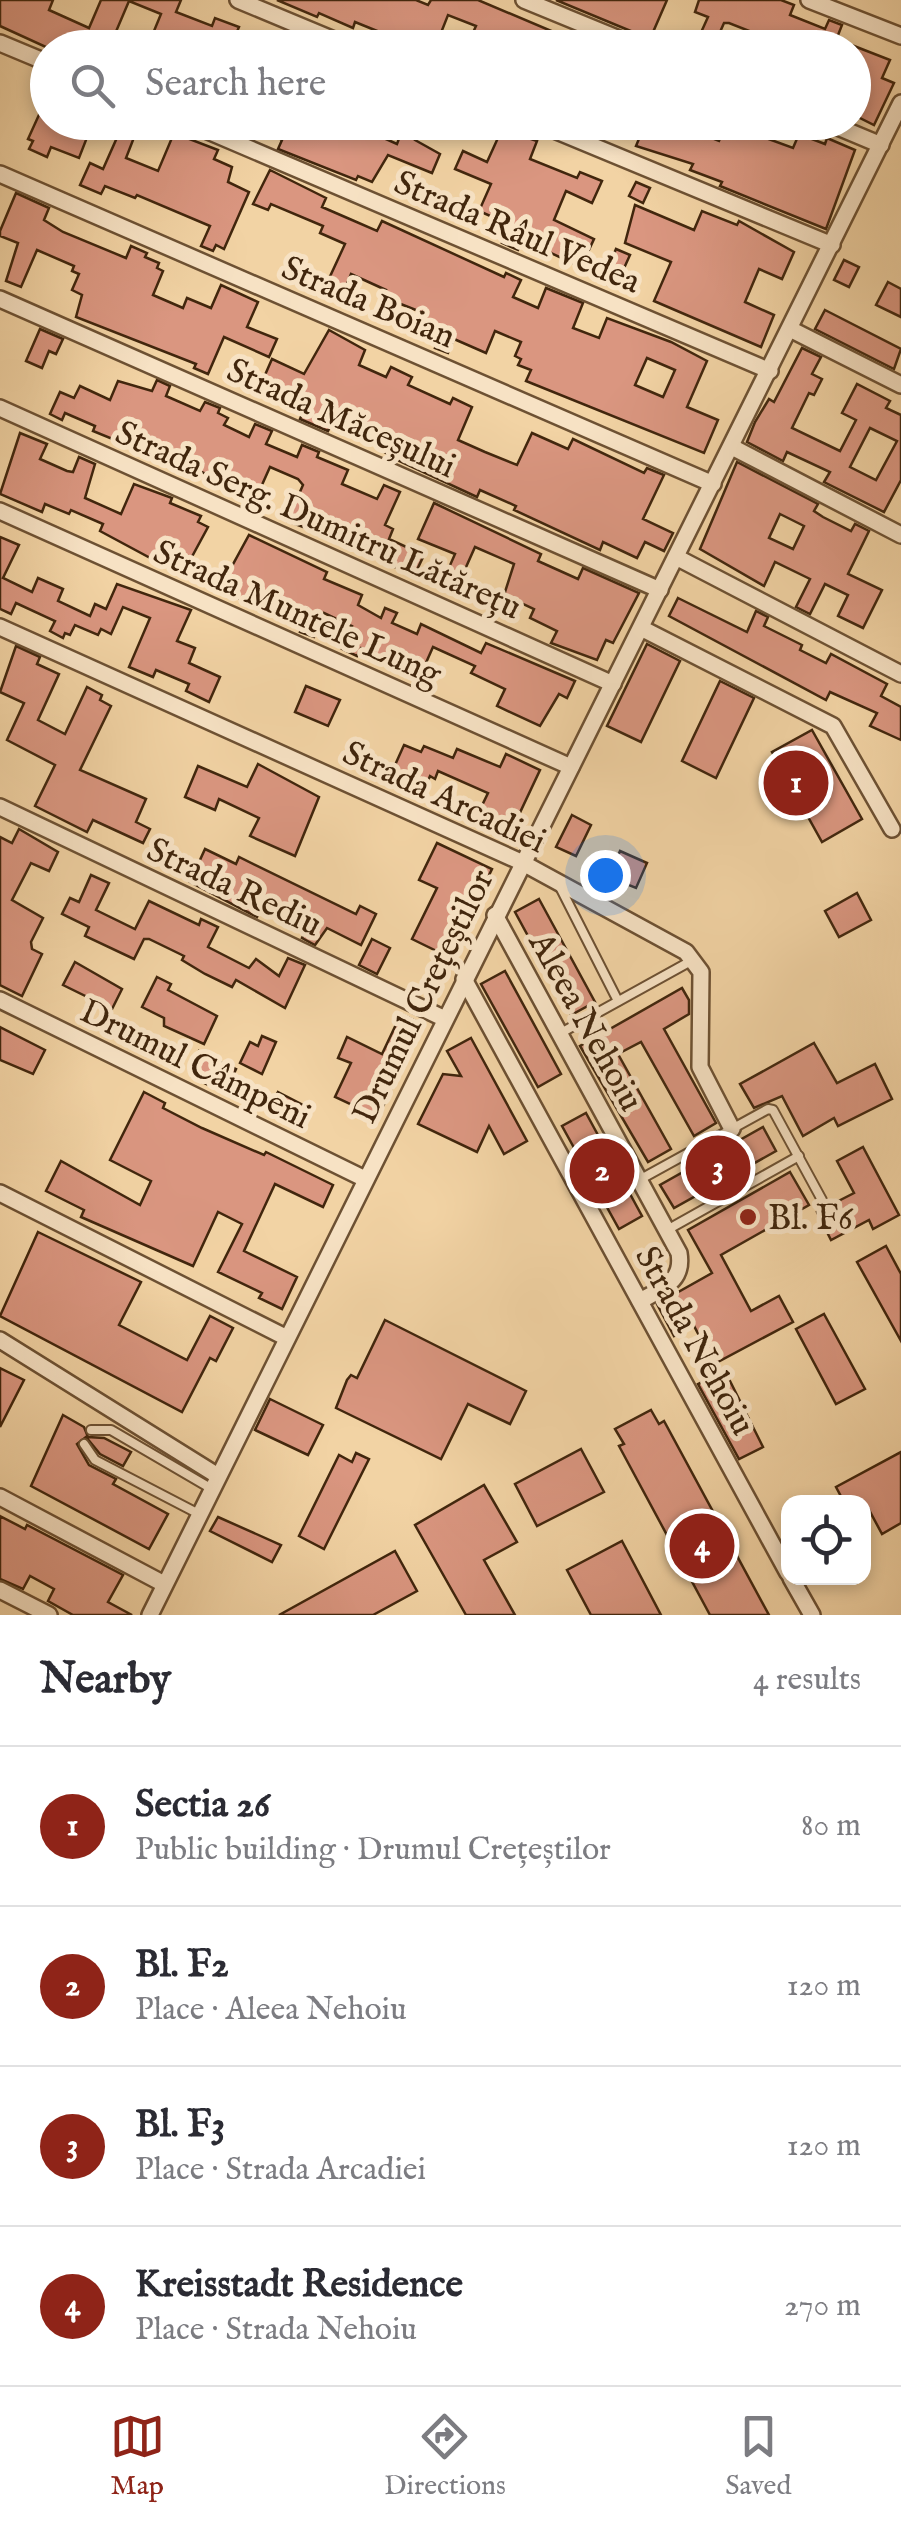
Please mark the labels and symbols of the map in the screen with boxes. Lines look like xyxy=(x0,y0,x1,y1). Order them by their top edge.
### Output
street label: Strada Râul Vedea xyxy=(387,161,648,306)
street label: Strada Boian xyxy=(274,247,462,360)
street label: Strada Măceșului xyxy=(220,349,462,490)
street label: Strada Serg. Dumitru Lătărețu xyxy=(108,411,528,631)
street label: Strada Muntele Lung xyxy=(146,531,449,698)
street label: Strada Arcadiei xyxy=(335,732,553,865)
pin: 1 xyxy=(764,746,828,820)
street label: Strada Rediu xyxy=(139,828,329,948)
your location xyxy=(580,850,631,901)
street label: Drumul Crețeștilor xyxy=(343,862,505,1132)
street label: Aleea Nehoiu xyxy=(517,924,652,1120)
street label: Drumul Câmpeni xyxy=(72,990,318,1141)
pin: 3 xyxy=(686,1130,750,1206)
pin: 2 xyxy=(570,1134,634,1208)
place label: Bl. F6 xyxy=(768,1197,854,1242)
marker: Bl. F6 xyxy=(737,1206,759,1228)
street label: Strada Nehoiu xyxy=(623,1239,764,1444)
pin: 4 xyxy=(670,1508,734,1584)

